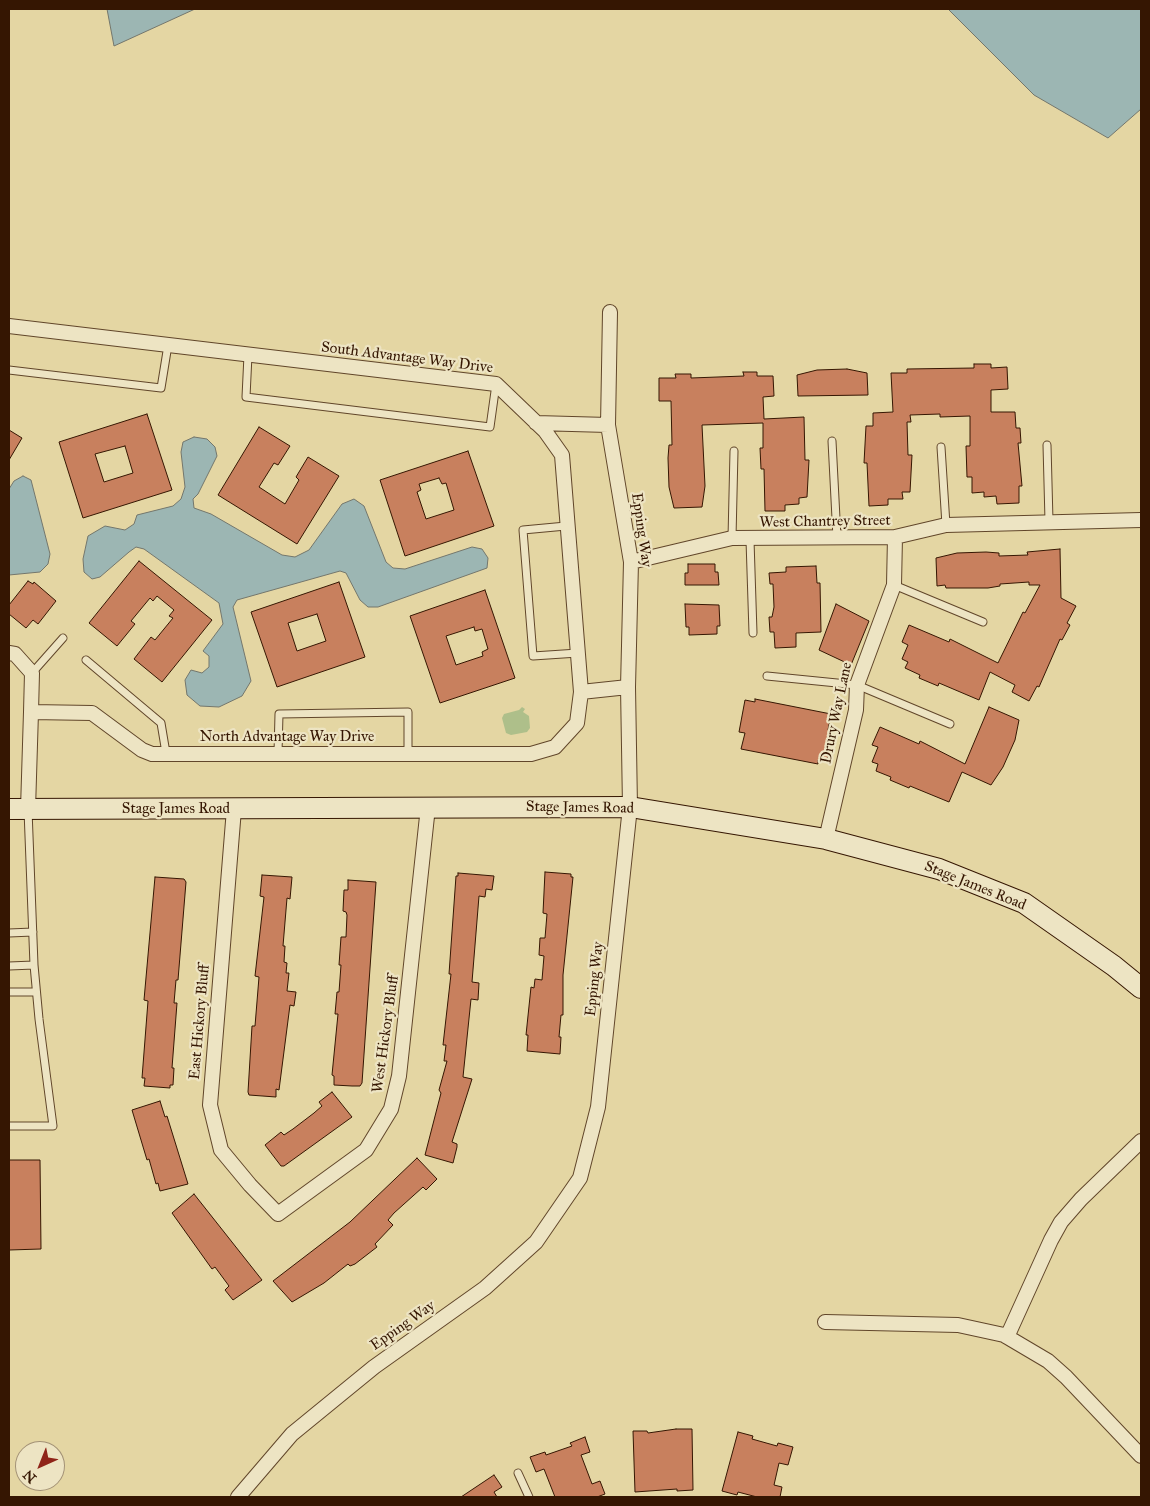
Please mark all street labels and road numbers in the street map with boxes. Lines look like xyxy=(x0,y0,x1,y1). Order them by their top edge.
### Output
street label: South Advantage Way Drive xyxy=(320,339,494,377)
street label: Epping Way xyxy=(627,492,655,568)
street label: West Chantrey Street xyxy=(759,512,891,532)
street label: Drury Way Lane xyxy=(817,661,857,765)
street label: North Advantage Way Drive xyxy=(200,728,374,746)
street label: Stage James Road xyxy=(526,798,634,818)
street label: Stage James Road xyxy=(122,800,230,818)
street label: Stage James Road xyxy=(921,857,1029,915)
street label: Epping Way xyxy=(582,941,608,1017)
street label: East Hickory Bluff xyxy=(186,964,214,1080)
street label: West Hickory Bluff xyxy=(369,974,403,1094)
street label: Epping Way xyxy=(367,1297,439,1355)

